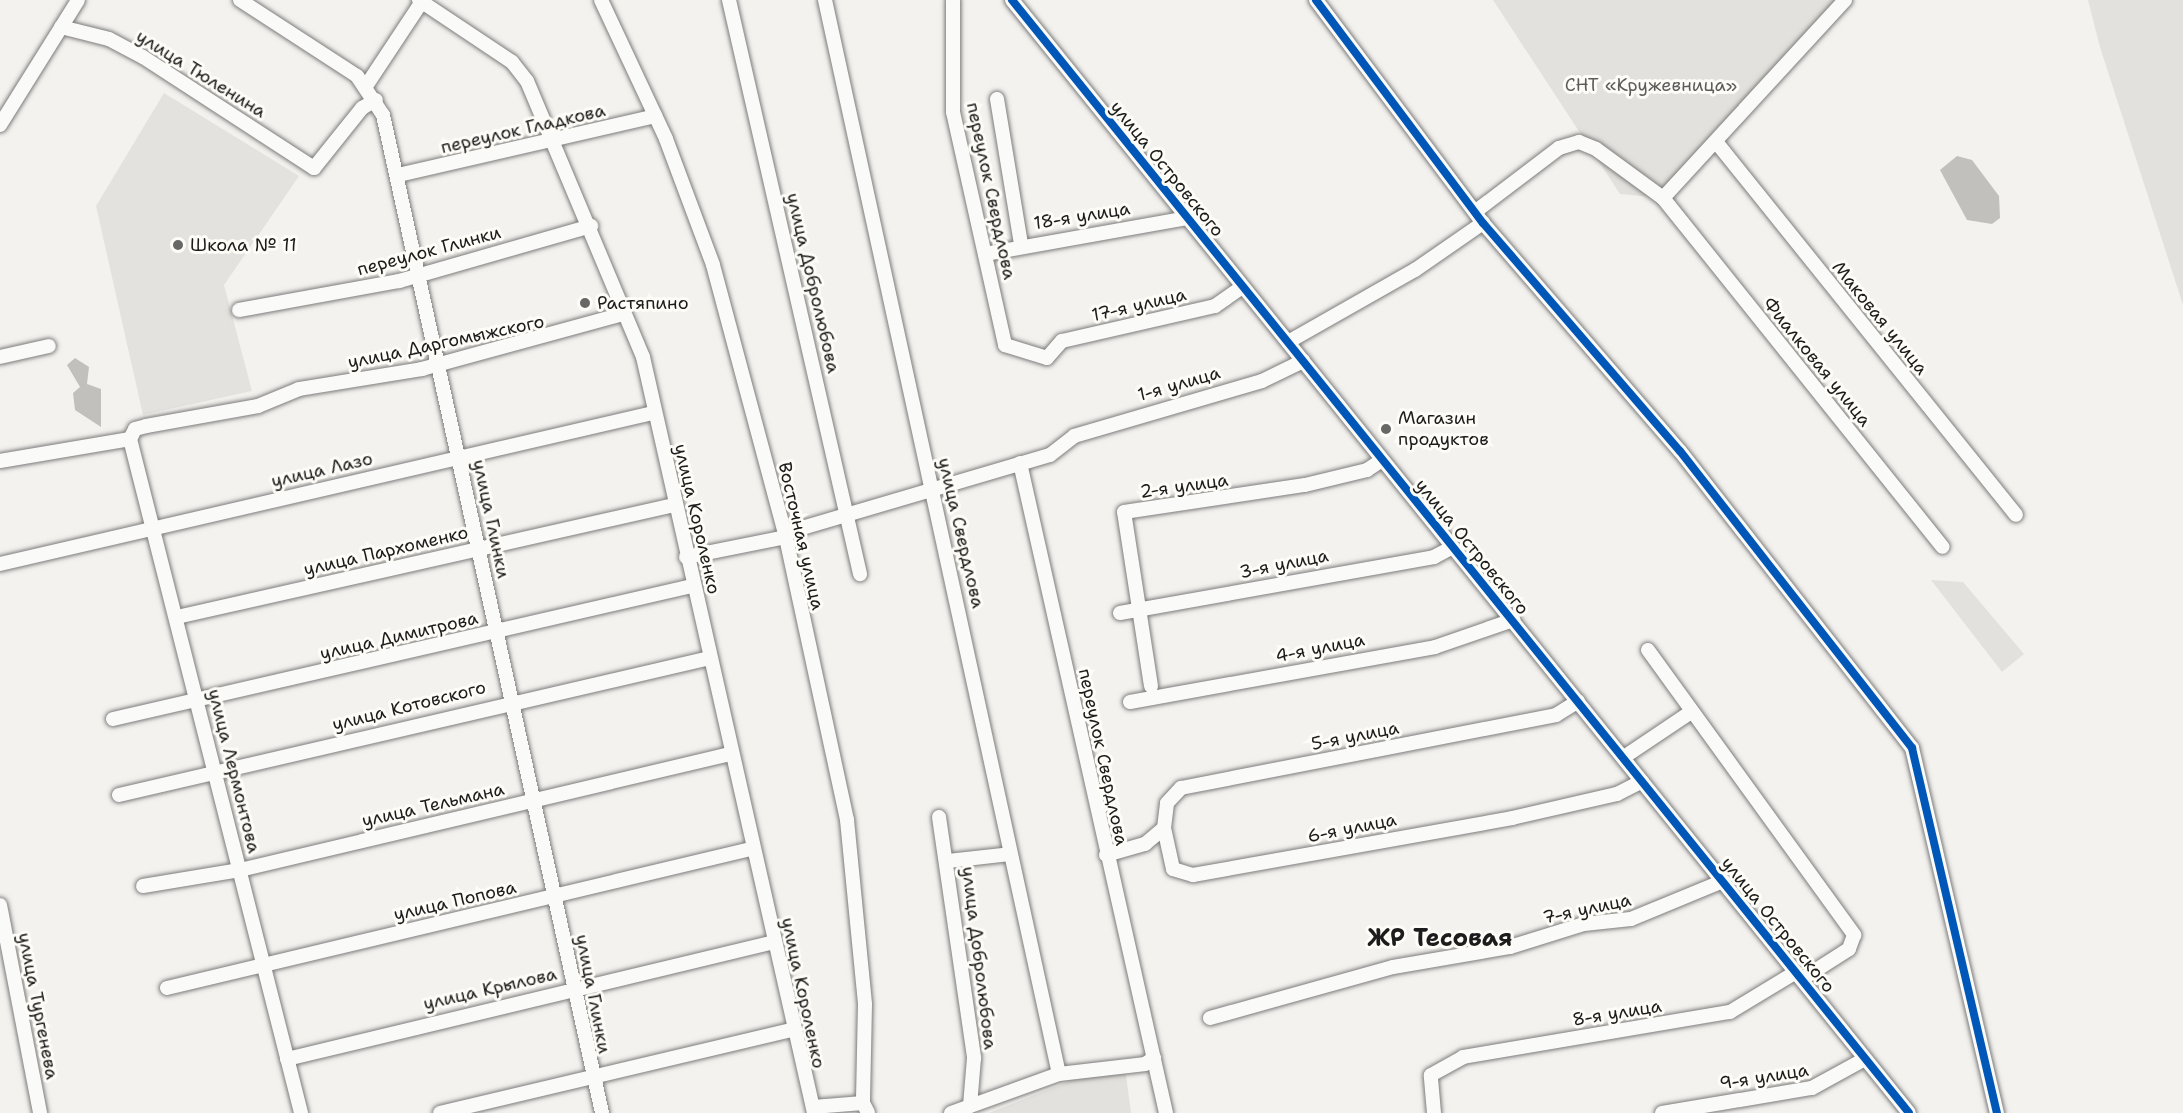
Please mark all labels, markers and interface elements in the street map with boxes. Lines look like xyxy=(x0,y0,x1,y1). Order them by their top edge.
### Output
street label: улица Тюленина xyxy=(132,25,270,123)
park label: СНТ «Кружевница» xyxy=(1565,74,1737,96)
street label: улица Островского xyxy=(1106,97,1228,241)
street label: переулок Гладкова xyxy=(439,100,607,158)
street label: переулок Свердлова xyxy=(962,100,1020,282)
street label: улица Добролюбова xyxy=(782,191,844,375)
street label: 18-я улица xyxy=(1032,198,1132,234)
street label: переулок Глинки xyxy=(355,221,503,281)
place label: Школа № 11 xyxy=(190,234,297,256)
marker: Школа № 11 xyxy=(171,238,185,252)
street label: Маковая улица xyxy=(1828,257,1932,379)
street label: 17-я улица xyxy=(1090,284,1188,326)
place label: Растяпино xyxy=(597,292,689,314)
street label: Фиалковая улица xyxy=(1758,293,1876,431)
marker: Растяпино xyxy=(578,296,592,310)
street label: улица Даргомыжского xyxy=(346,311,546,373)
street label: 1-я улица xyxy=(1135,362,1223,406)
place label: Магазин продуктов xyxy=(1398,408,1489,450)
marker: Магазин продуктов xyxy=(1379,422,1393,436)
street label: улица Короленко xyxy=(669,442,725,596)
street label: улица Лазо xyxy=(269,448,375,492)
street label: улица Свердлова xyxy=(933,456,989,610)
street label: улица Глинки xyxy=(468,458,514,580)
street label: Восточная улица xyxy=(773,460,829,612)
street label: 2-я улица xyxy=(1138,469,1230,503)
street label: улица Островского xyxy=(1411,475,1533,619)
street label: улица Пархоменко xyxy=(302,522,470,580)
street label: 3-я улица xyxy=(1238,545,1330,583)
street label: улица Димитрова xyxy=(318,607,480,665)
street label: 4-я улица xyxy=(1274,629,1366,667)
street label: переулок Свердлова xyxy=(1074,666,1132,848)
street label: улица Котовского xyxy=(330,676,488,736)
street label: улица Лермонтова xyxy=(203,687,265,855)
street label: 5-я улица xyxy=(1309,717,1401,755)
street label: улица Тельмана xyxy=(360,778,506,832)
street label: 6-я улица xyxy=(1306,809,1398,847)
street label: улица Островского xyxy=(1717,853,1839,997)
street label: улица Добролюбова xyxy=(957,865,1001,1051)
street label: улица Попова xyxy=(392,876,518,926)
street label: 7-я улица xyxy=(1541,889,1633,929)
street label: улица Короленко xyxy=(776,916,830,1070)
district label: ЖР Тесовая xyxy=(1368,925,1512,953)
street label: улица Тургенева xyxy=(13,931,63,1081)
street label: улица Глинки xyxy=(571,933,615,1055)
street label: улица Крылова xyxy=(421,963,559,1015)
street label: 8-я улица xyxy=(1571,995,1663,1031)
street label: 9-я улица xyxy=(1718,1059,1810,1095)

